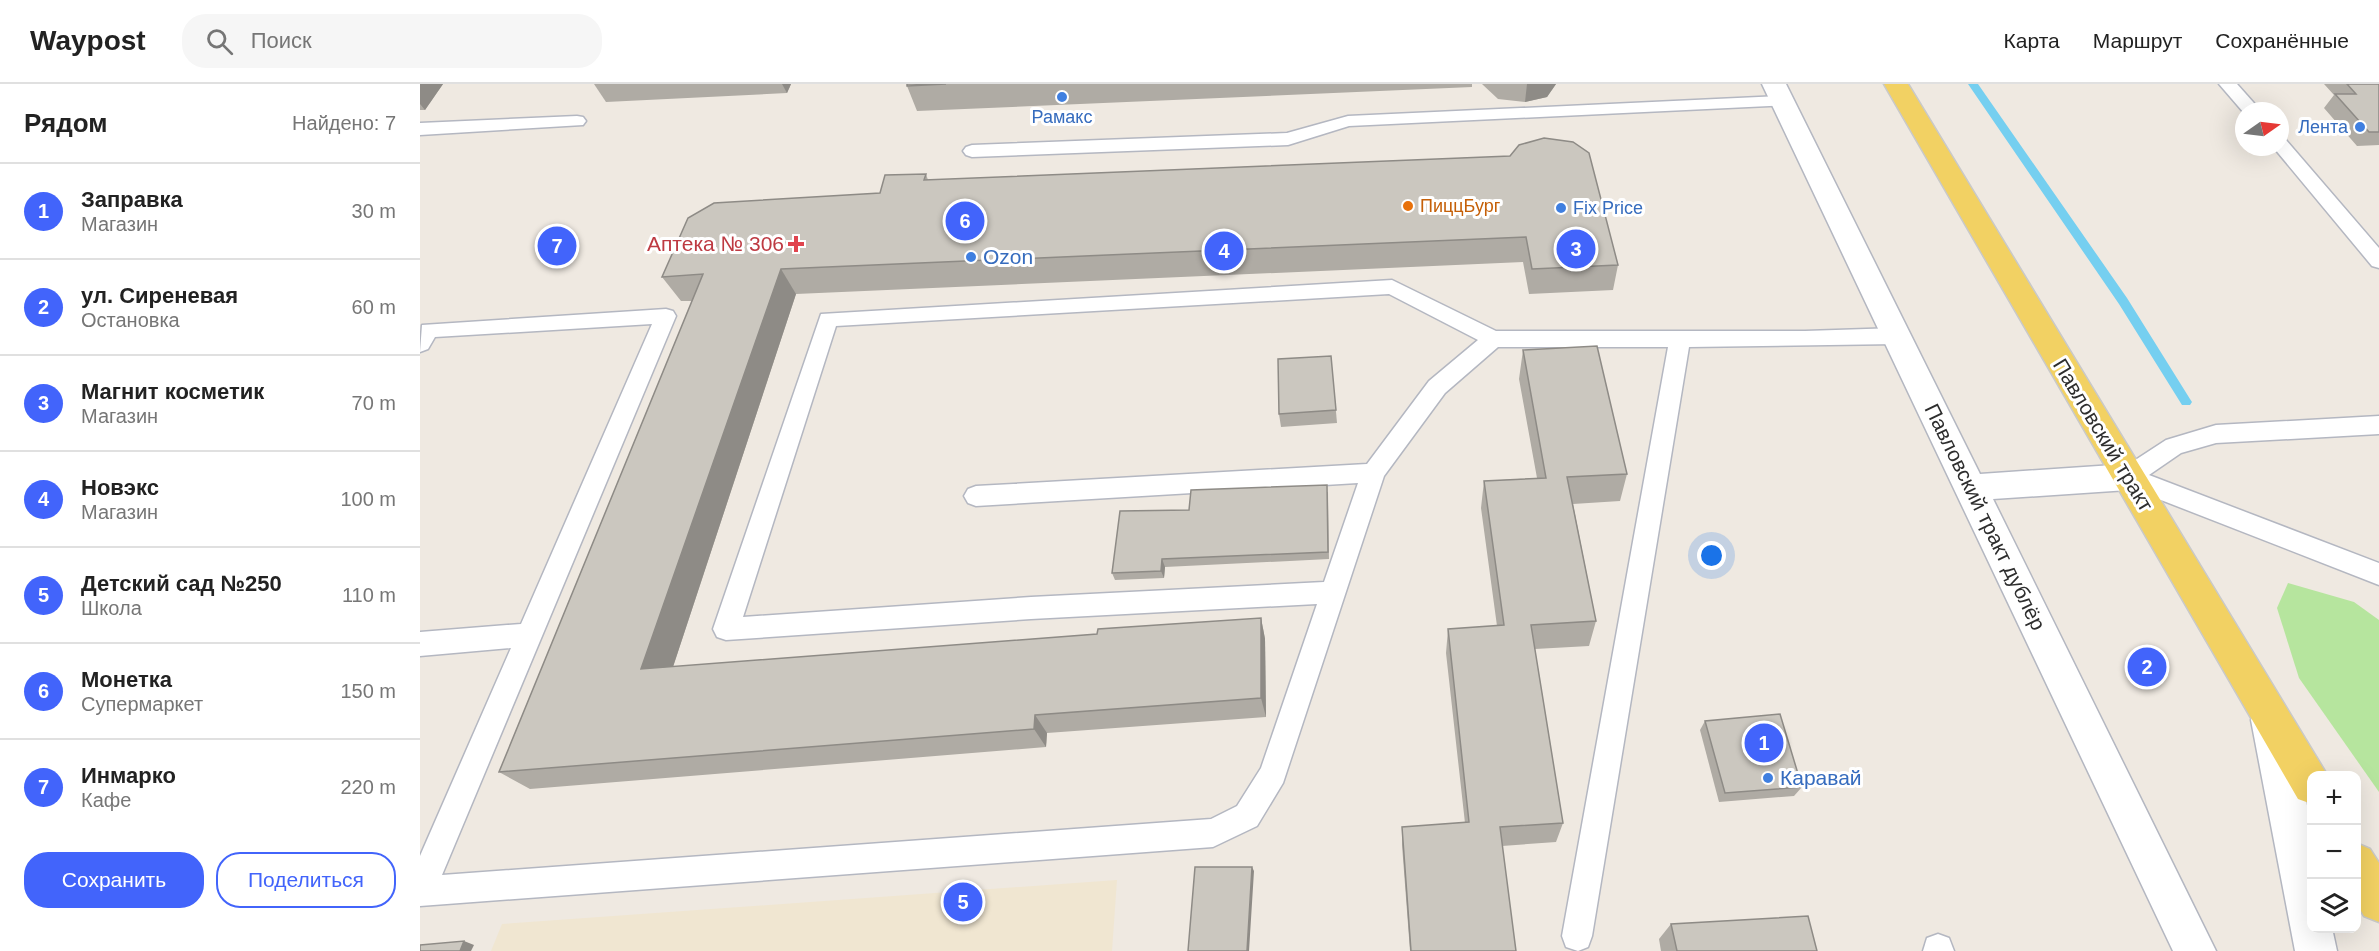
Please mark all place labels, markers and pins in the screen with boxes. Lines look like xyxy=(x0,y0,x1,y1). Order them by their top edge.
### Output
marker: Рамакс xyxy=(1055,90,1069,104)
place label: Рамакс xyxy=(1032,107,1092,127)
place label: Лента xyxy=(2298,117,2349,137)
marker: Лента xyxy=(2353,120,2367,134)
place label: ПиццБург xyxy=(1420,196,1501,216)
pin: 6 xyxy=(946,198,984,244)
place label: Fix Price xyxy=(1573,198,1643,218)
marker: ПиццБург xyxy=(1401,199,1415,213)
marker: Fix Price xyxy=(1554,201,1568,215)
pin: 7 xyxy=(538,224,576,268)
pin: 3 xyxy=(1556,226,1596,272)
pin: 4 xyxy=(1204,228,1244,274)
place label: Аптека № 306 xyxy=(647,232,784,255)
marker: Аптека № 306 xyxy=(789,237,803,251)
place label: Ozon xyxy=(983,245,1033,268)
marker: Ozon xyxy=(964,250,978,264)
pin: 2 xyxy=(2128,644,2166,690)
pin: 1 xyxy=(1744,720,1784,766)
place label: Каравай xyxy=(1780,766,1862,789)
marker: Каравай xyxy=(1761,771,1775,785)
pin: 5 xyxy=(944,880,982,924)

